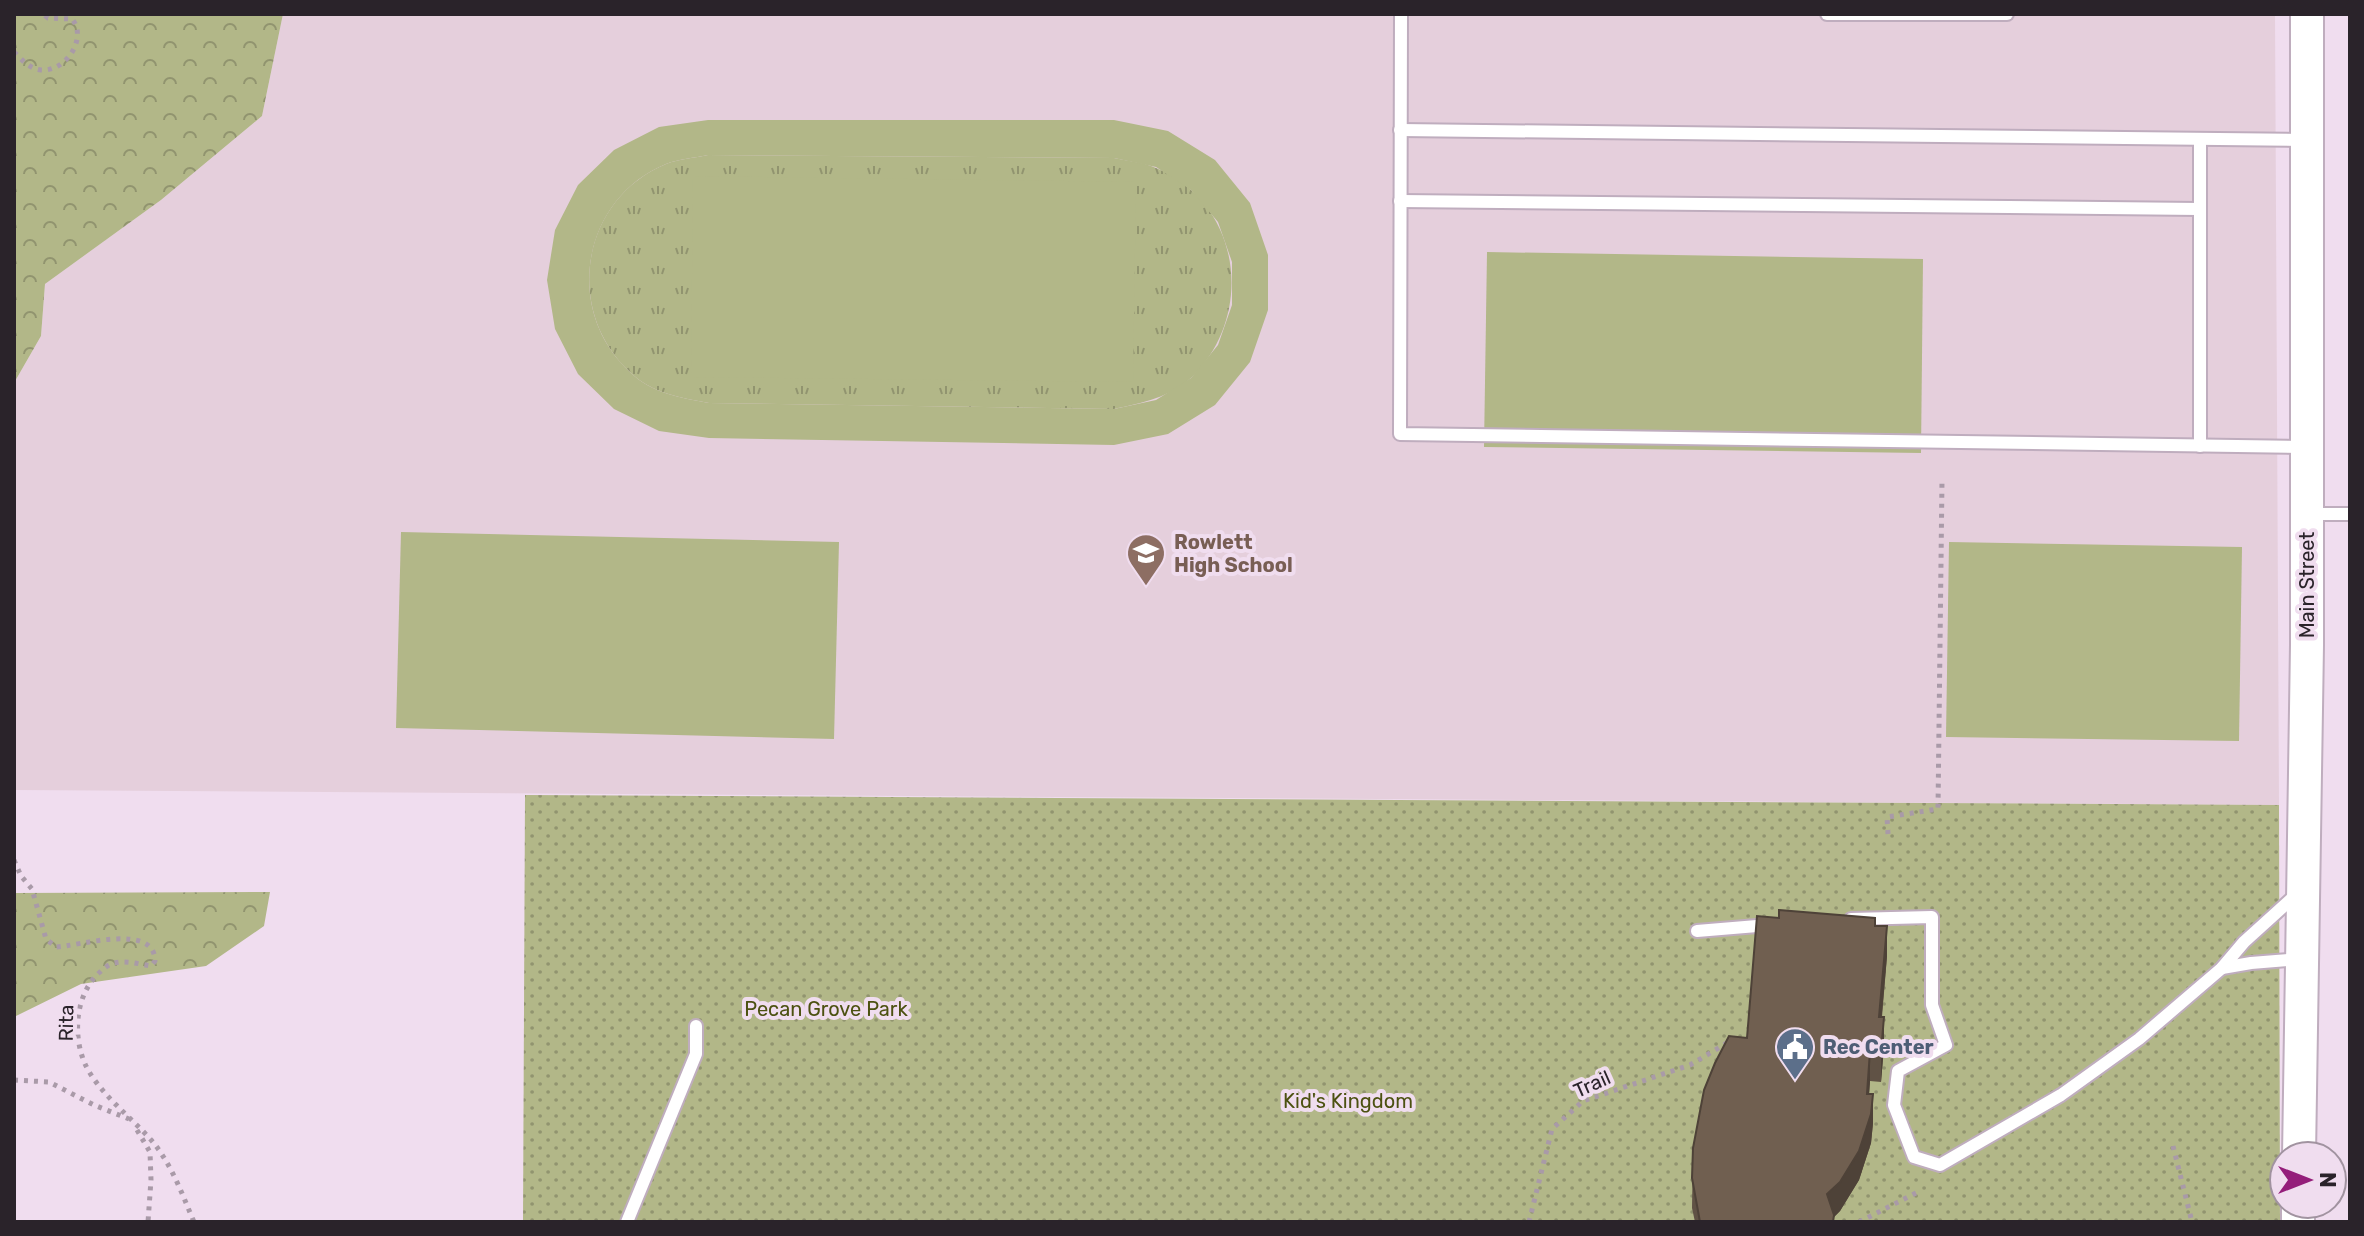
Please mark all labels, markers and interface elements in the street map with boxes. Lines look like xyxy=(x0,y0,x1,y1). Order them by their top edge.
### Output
place label: Rowlett High School xyxy=(1174,530,1293,577)
school or university icon: Rowlett High School xyxy=(1125,532,1167,587)
street label: Main Street xyxy=(2295,532,2319,638)
park label: Pecan Grove Park xyxy=(744,997,908,1021)
street label: Rita xyxy=(54,1004,78,1042)
public building icon: Rec Center xyxy=(1774,1026,1816,1081)
place label: Rec Center xyxy=(1823,1035,1934,1059)
street label: Trail xyxy=(1570,1065,1614,1103)
park label: Kid's Kingdom xyxy=(1283,1089,1413,1113)
north arrow xyxy=(2268,1140,2348,1220)
text: N xyxy=(2314,1172,2341,1188)

